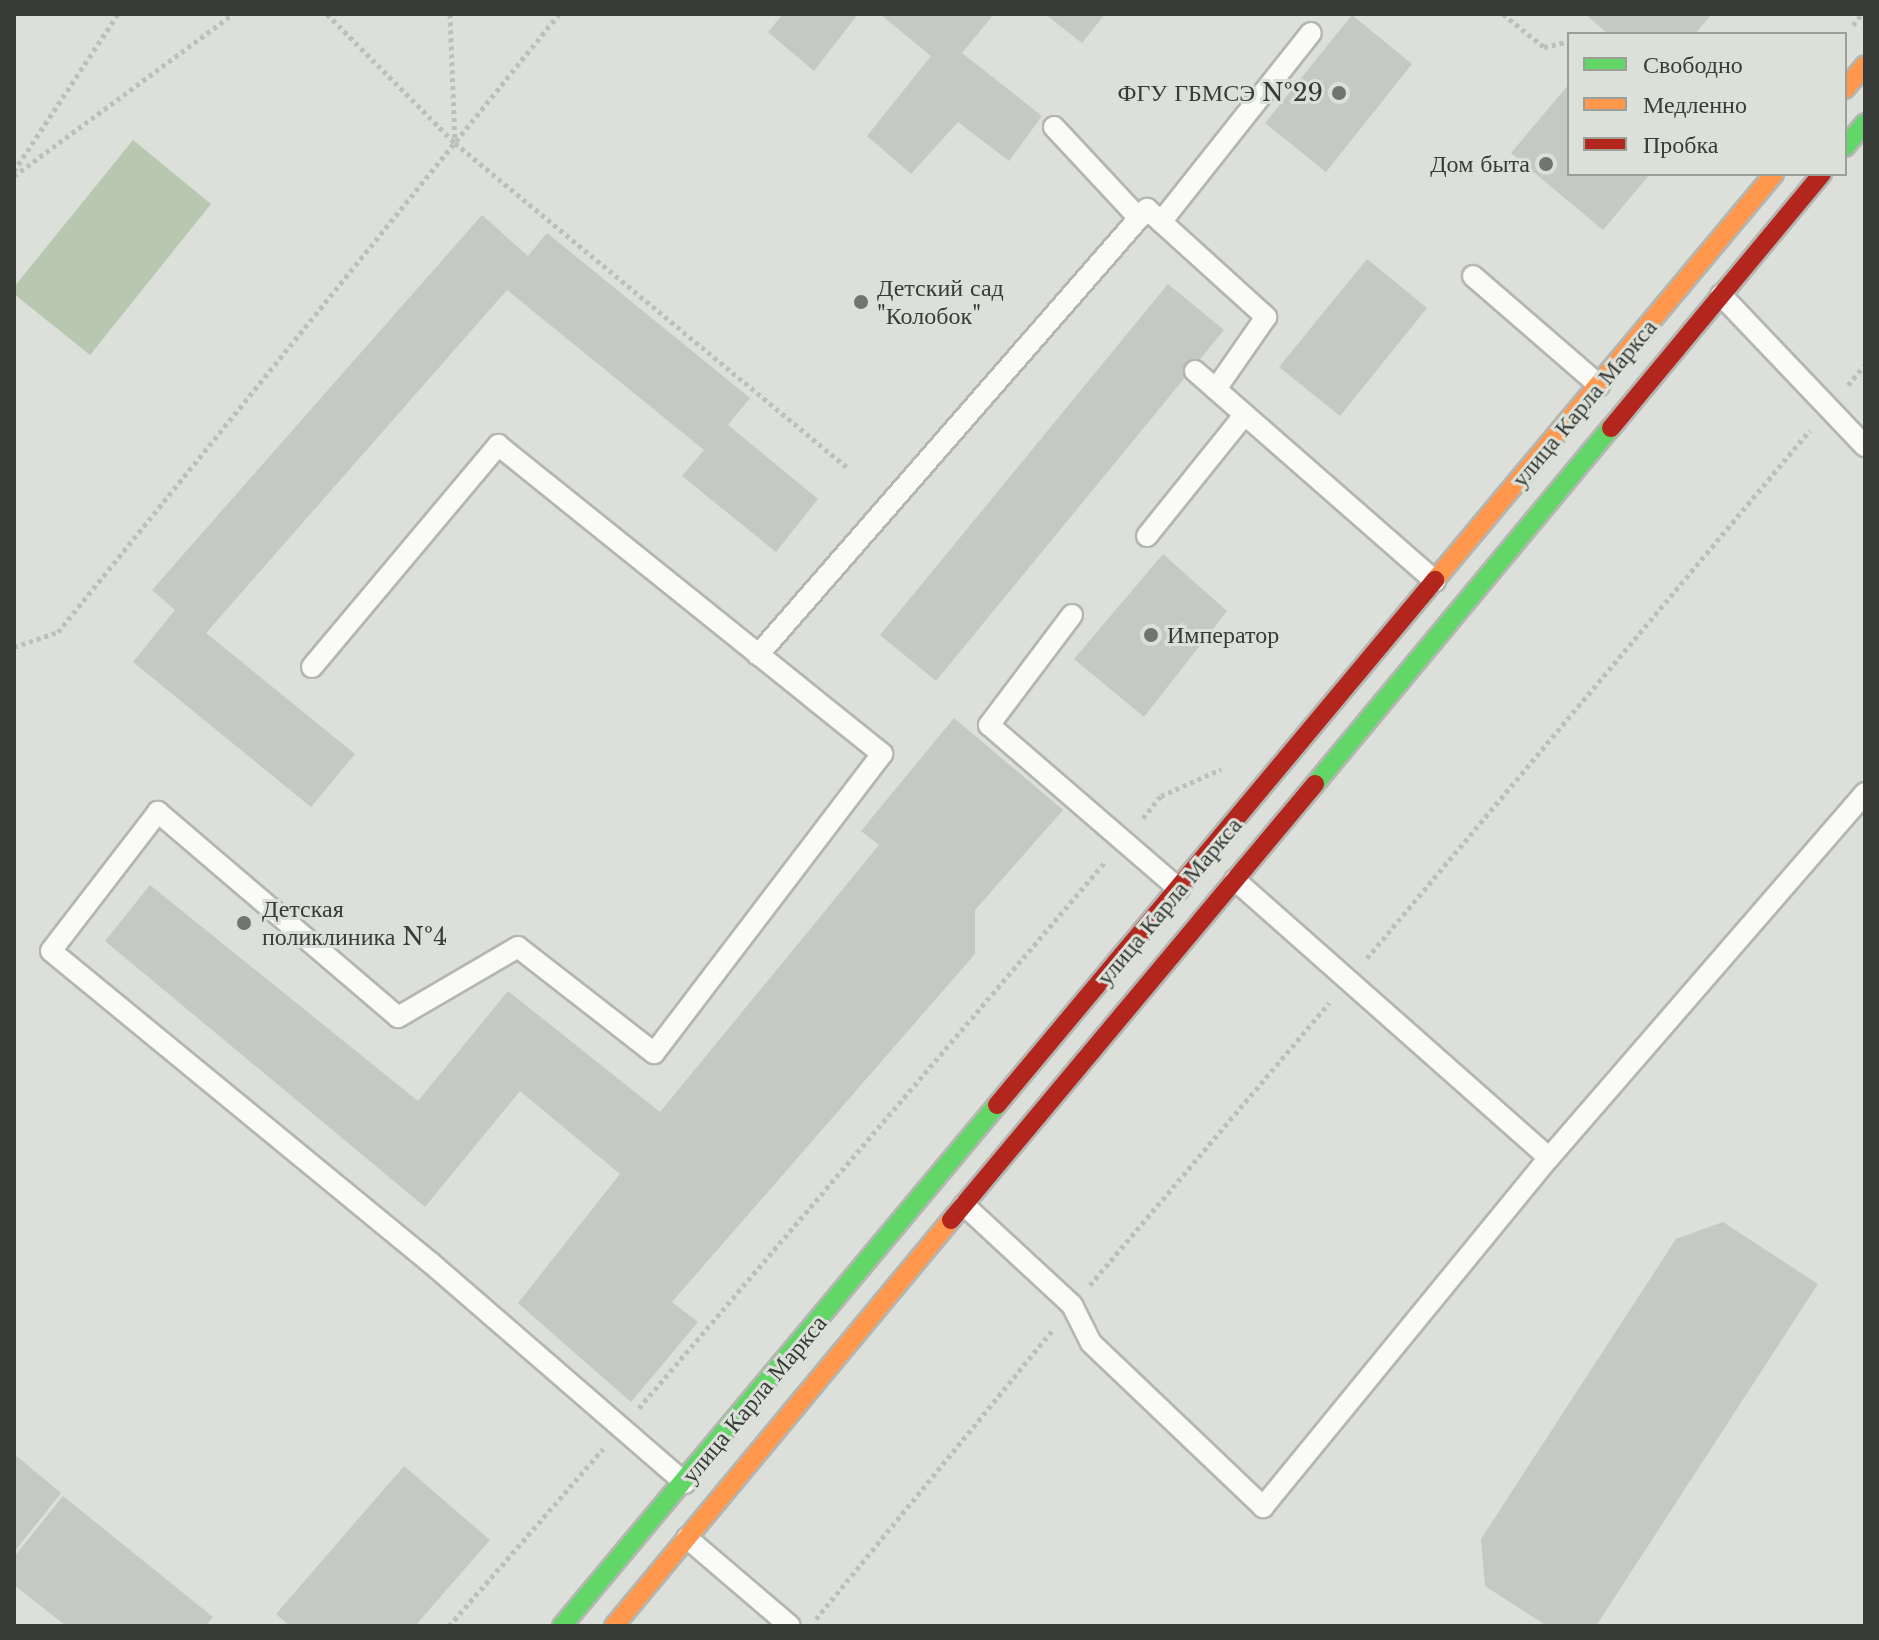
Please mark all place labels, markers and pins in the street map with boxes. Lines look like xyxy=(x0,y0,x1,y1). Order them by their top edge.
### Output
place label: ФГУ ГБМСЭ №29 xyxy=(1117,79,1323,107)
marker: ФГУ ГБМСЭ №29 xyxy=(1330,84,1348,102)
place label: Дом быта xyxy=(1430,150,1530,178)
marker: Дом быта xyxy=(1537,155,1555,173)
place label: Детский сад "Колобок" xyxy=(877,274,1004,330)
marker: Детский сад "Колобок" xyxy=(852,293,870,311)
place label: Император xyxy=(1167,621,1279,649)
marker: Император xyxy=(1142,626,1160,644)
place label: Детская поликлиника №4 xyxy=(262,895,447,951)
marker: Детская поликлиника №4 xyxy=(233,912,255,934)

